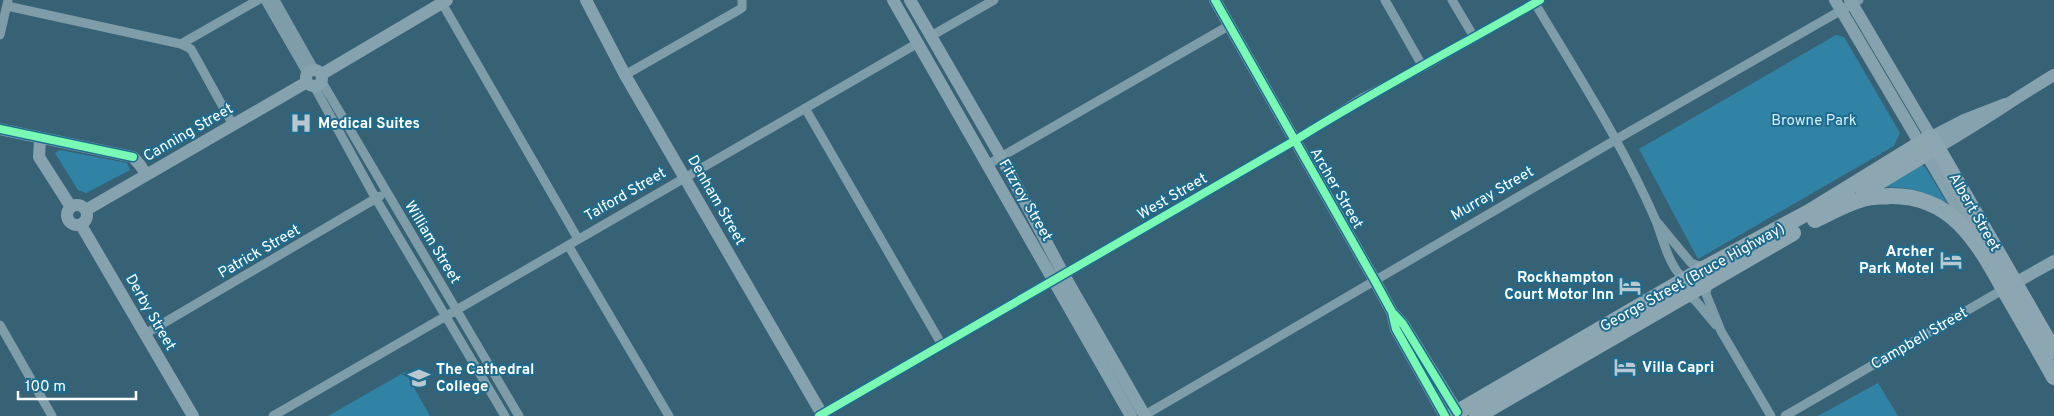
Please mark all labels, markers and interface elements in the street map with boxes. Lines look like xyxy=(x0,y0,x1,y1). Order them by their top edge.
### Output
street label: Canning Street xyxy=(140,100,237,167)
hospital icon: Medical Suites xyxy=(288,110,314,136)
park label: Browne Park xyxy=(1771,112,1857,131)
place label: Medical Suites xyxy=(318,115,420,134)
street label: Archer Street xyxy=(1305,145,1367,233)
street label: Denham Street xyxy=(682,152,749,249)
street label: Fitzroy Street xyxy=(994,156,1056,245)
street label: Murray Street xyxy=(1448,163,1538,226)
street label: Talford Street xyxy=(582,164,670,226)
street label: West Street xyxy=(1134,170,1211,225)
street label: Albert Street xyxy=(1944,170,2004,255)
street label: William Street xyxy=(399,198,464,288)
street label: George Street (Bruce Highway) xyxy=(1597,220,1788,337)
street label: Patrick Street xyxy=(215,221,304,283)
place label: Archer Park Motel xyxy=(1859,243,1935,279)
hotel icon: Archer Park Motel xyxy=(1938,247,1964,273)
place label: Rockhampton Court Motor Inn xyxy=(1504,269,1614,305)
street label: Derby Street xyxy=(120,271,179,354)
hotel icon: Rockhampton Court Motor Inn xyxy=(1617,273,1643,299)
street label: Campbell Street xyxy=(1868,304,1972,375)
hotel icon: Villa Capri xyxy=(1612,354,1638,380)
place label: Villa Capri xyxy=(1642,359,1714,378)
place label: The Cathedral College xyxy=(436,361,534,397)
school or university icon: The Cathedral College xyxy=(406,365,432,391)
scale bar xyxy=(18,368,135,400)
text: 100 m xyxy=(25,378,66,397)

